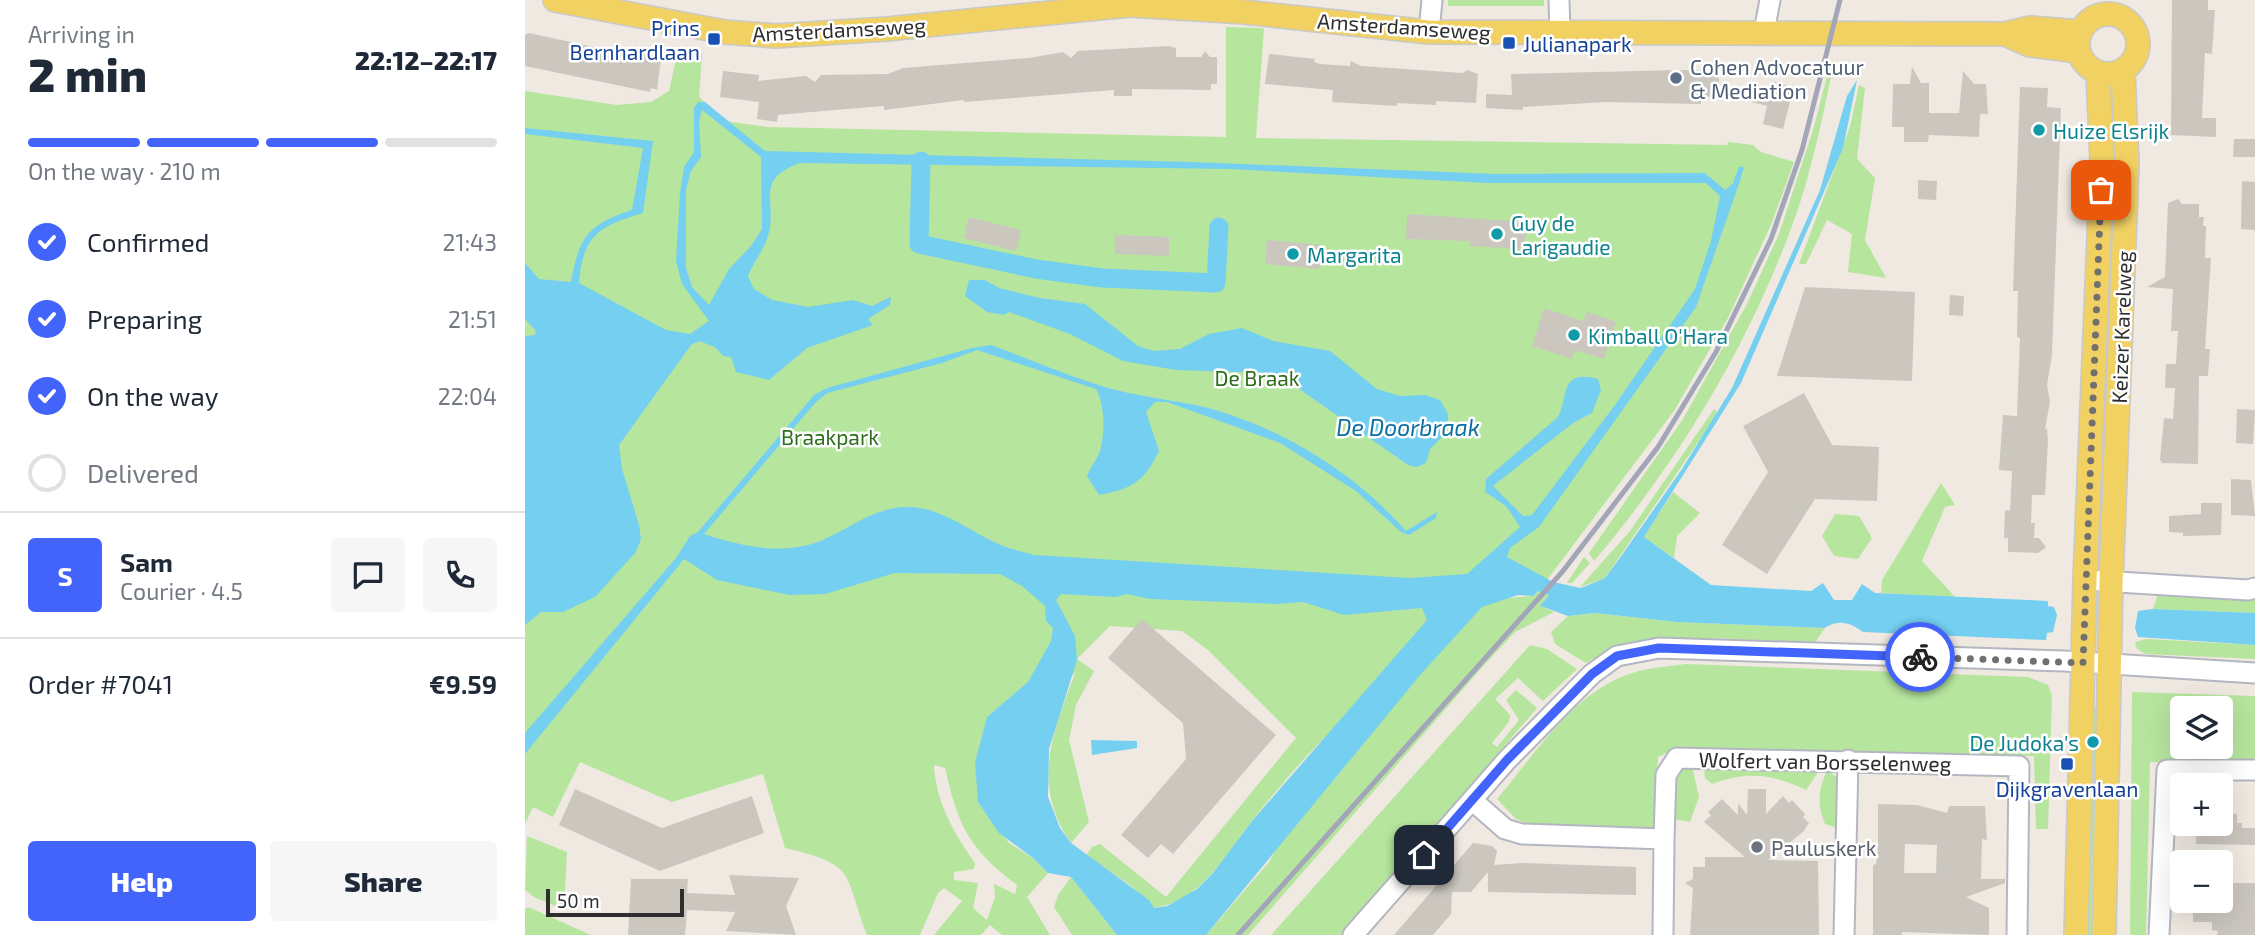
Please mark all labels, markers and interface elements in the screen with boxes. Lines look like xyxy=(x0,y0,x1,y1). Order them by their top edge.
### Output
street label: Amsterdamseweg xyxy=(1316,7,1492,45)
street label: Amsterdamseweg xyxy=(752,12,927,46)
place label: Prins Bernhardlaan xyxy=(570,15,700,64)
text: Arriving in xyxy=(28,20,135,48)
marker: Prins Bernhardlaan xyxy=(706,31,722,47)
place label: Julianapark xyxy=(1523,31,1632,56)
marker: Julianapark xyxy=(1501,35,1517,51)
text: 22:12–22:17 xyxy=(355,44,497,75)
text: 2 min xyxy=(28,46,147,101)
place label: Cohen Advocatuur & Mediation xyxy=(1690,54,1865,103)
marker: Cohen Advocatuur & Mediation xyxy=(1668,70,1684,86)
place label: Huize Elsrijk xyxy=(2053,118,2169,144)
marker: Huize Elsrijk xyxy=(2031,122,2047,138)
text: On the way · 210 m xyxy=(28,157,221,185)
pin xyxy=(2071,160,2131,220)
icon: bag xyxy=(2082,171,2120,209)
place label: Guy de Larigaudie xyxy=(1511,210,1611,259)
icon: check xyxy=(28,223,66,261)
text: Confirmed xyxy=(87,226,210,257)
marker: Guy de Larigaudie xyxy=(1489,226,1505,242)
text: 21:43 xyxy=(443,228,497,256)
place label: Margarita xyxy=(1307,242,1402,267)
marker: Margarita xyxy=(1285,246,1301,262)
street label: Keizer Karelweg xyxy=(2106,250,2136,404)
icon: check xyxy=(28,300,66,338)
text: Preparing xyxy=(87,303,202,334)
text: 21:51 xyxy=(448,305,497,333)
place label: Kimball O'Hara xyxy=(1588,323,1728,348)
marker: Kimball O'Hara xyxy=(1566,327,1582,343)
park label: De Braak xyxy=(1214,365,1300,390)
icon: check xyxy=(28,377,66,415)
text: On the way xyxy=(87,380,218,411)
text: 22:04 xyxy=(438,382,497,410)
water label: De Doorbraak xyxy=(1336,413,1480,441)
park label: Braakpark xyxy=(781,424,879,449)
text: Delivered xyxy=(87,457,199,488)
button: chat xyxy=(331,538,405,612)
button: phone xyxy=(423,538,497,612)
text: Sam xyxy=(120,546,173,577)
text: S xyxy=(57,560,73,591)
text: Courier · 4.5 xyxy=(120,577,243,605)
courier xyxy=(1885,622,1955,692)
icon: bike xyxy=(1901,638,1939,676)
text: Order #7041 xyxy=(28,668,173,699)
text: €9.59 xyxy=(429,668,497,699)
map controls xyxy=(2170,696,2233,913)
button: layers xyxy=(2170,696,2233,759)
place label: De Judoka's xyxy=(1969,730,2079,755)
marker: De Judoka's xyxy=(2085,734,2101,750)
street label: Wolfert van Borsselenweg xyxy=(1698,746,1952,776)
marker: Dijkgravenlaan xyxy=(2059,756,2075,772)
button: + xyxy=(2170,773,2233,836)
place label: Dijkgravenlaan xyxy=(1996,776,2138,802)
pin xyxy=(1394,825,1454,885)
place label: Pauluskerk xyxy=(1771,835,1877,860)
icon: home xyxy=(1405,836,1443,874)
marker: Pauluskerk xyxy=(1749,839,1765,855)
button: Help xyxy=(28,841,256,921)
button: Share xyxy=(270,841,497,921)
button: − xyxy=(2170,850,2233,913)
scale bar xyxy=(546,886,684,918)
text: 50 m xyxy=(557,889,600,912)

